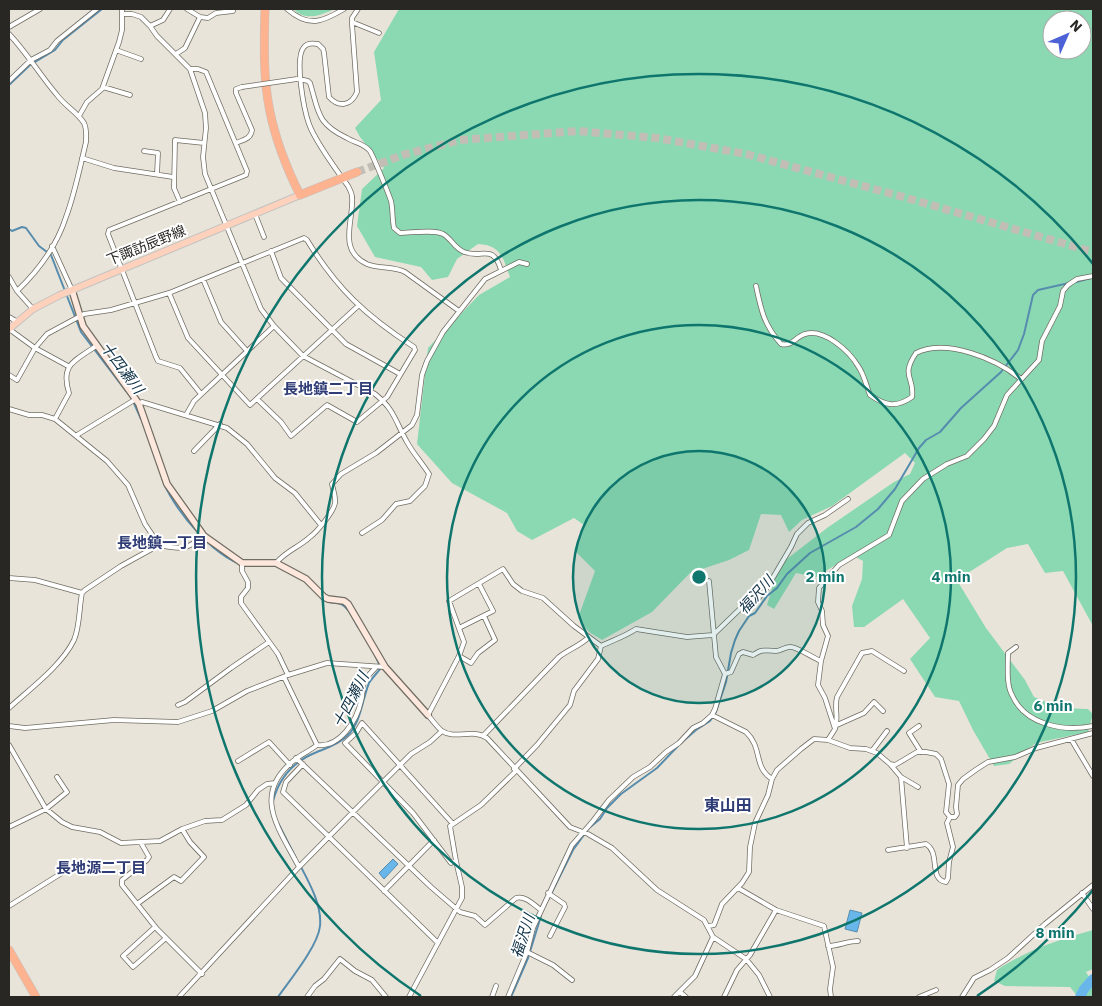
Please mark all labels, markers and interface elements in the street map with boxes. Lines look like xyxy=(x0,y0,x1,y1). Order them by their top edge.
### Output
north arrow xyxy=(1042,10,1092,60)
text: N xyxy=(1066,16,1086,36)
street label: 下諏訪辰野線 xyxy=(104,221,188,269)
water label: 十四瀬川 xyxy=(97,338,149,399)
district label: 長地鎮二丁目 xyxy=(283,379,373,398)
district label: 長地鎮一丁目 xyxy=(117,533,207,552)
text: 2 min xyxy=(805,567,845,586)
text: 4 min xyxy=(931,567,971,586)
centre of rings xyxy=(690,568,708,586)
water label: 福沢川 xyxy=(734,570,779,618)
water label: 十四瀬川 xyxy=(328,667,374,731)
text: 6 min xyxy=(1033,696,1073,715)
district label: 東山田 xyxy=(704,795,752,815)
district label: 長地源二丁目 xyxy=(56,858,146,877)
water label: 福沢川 xyxy=(507,910,539,960)
text: 8 min xyxy=(1035,923,1075,942)

